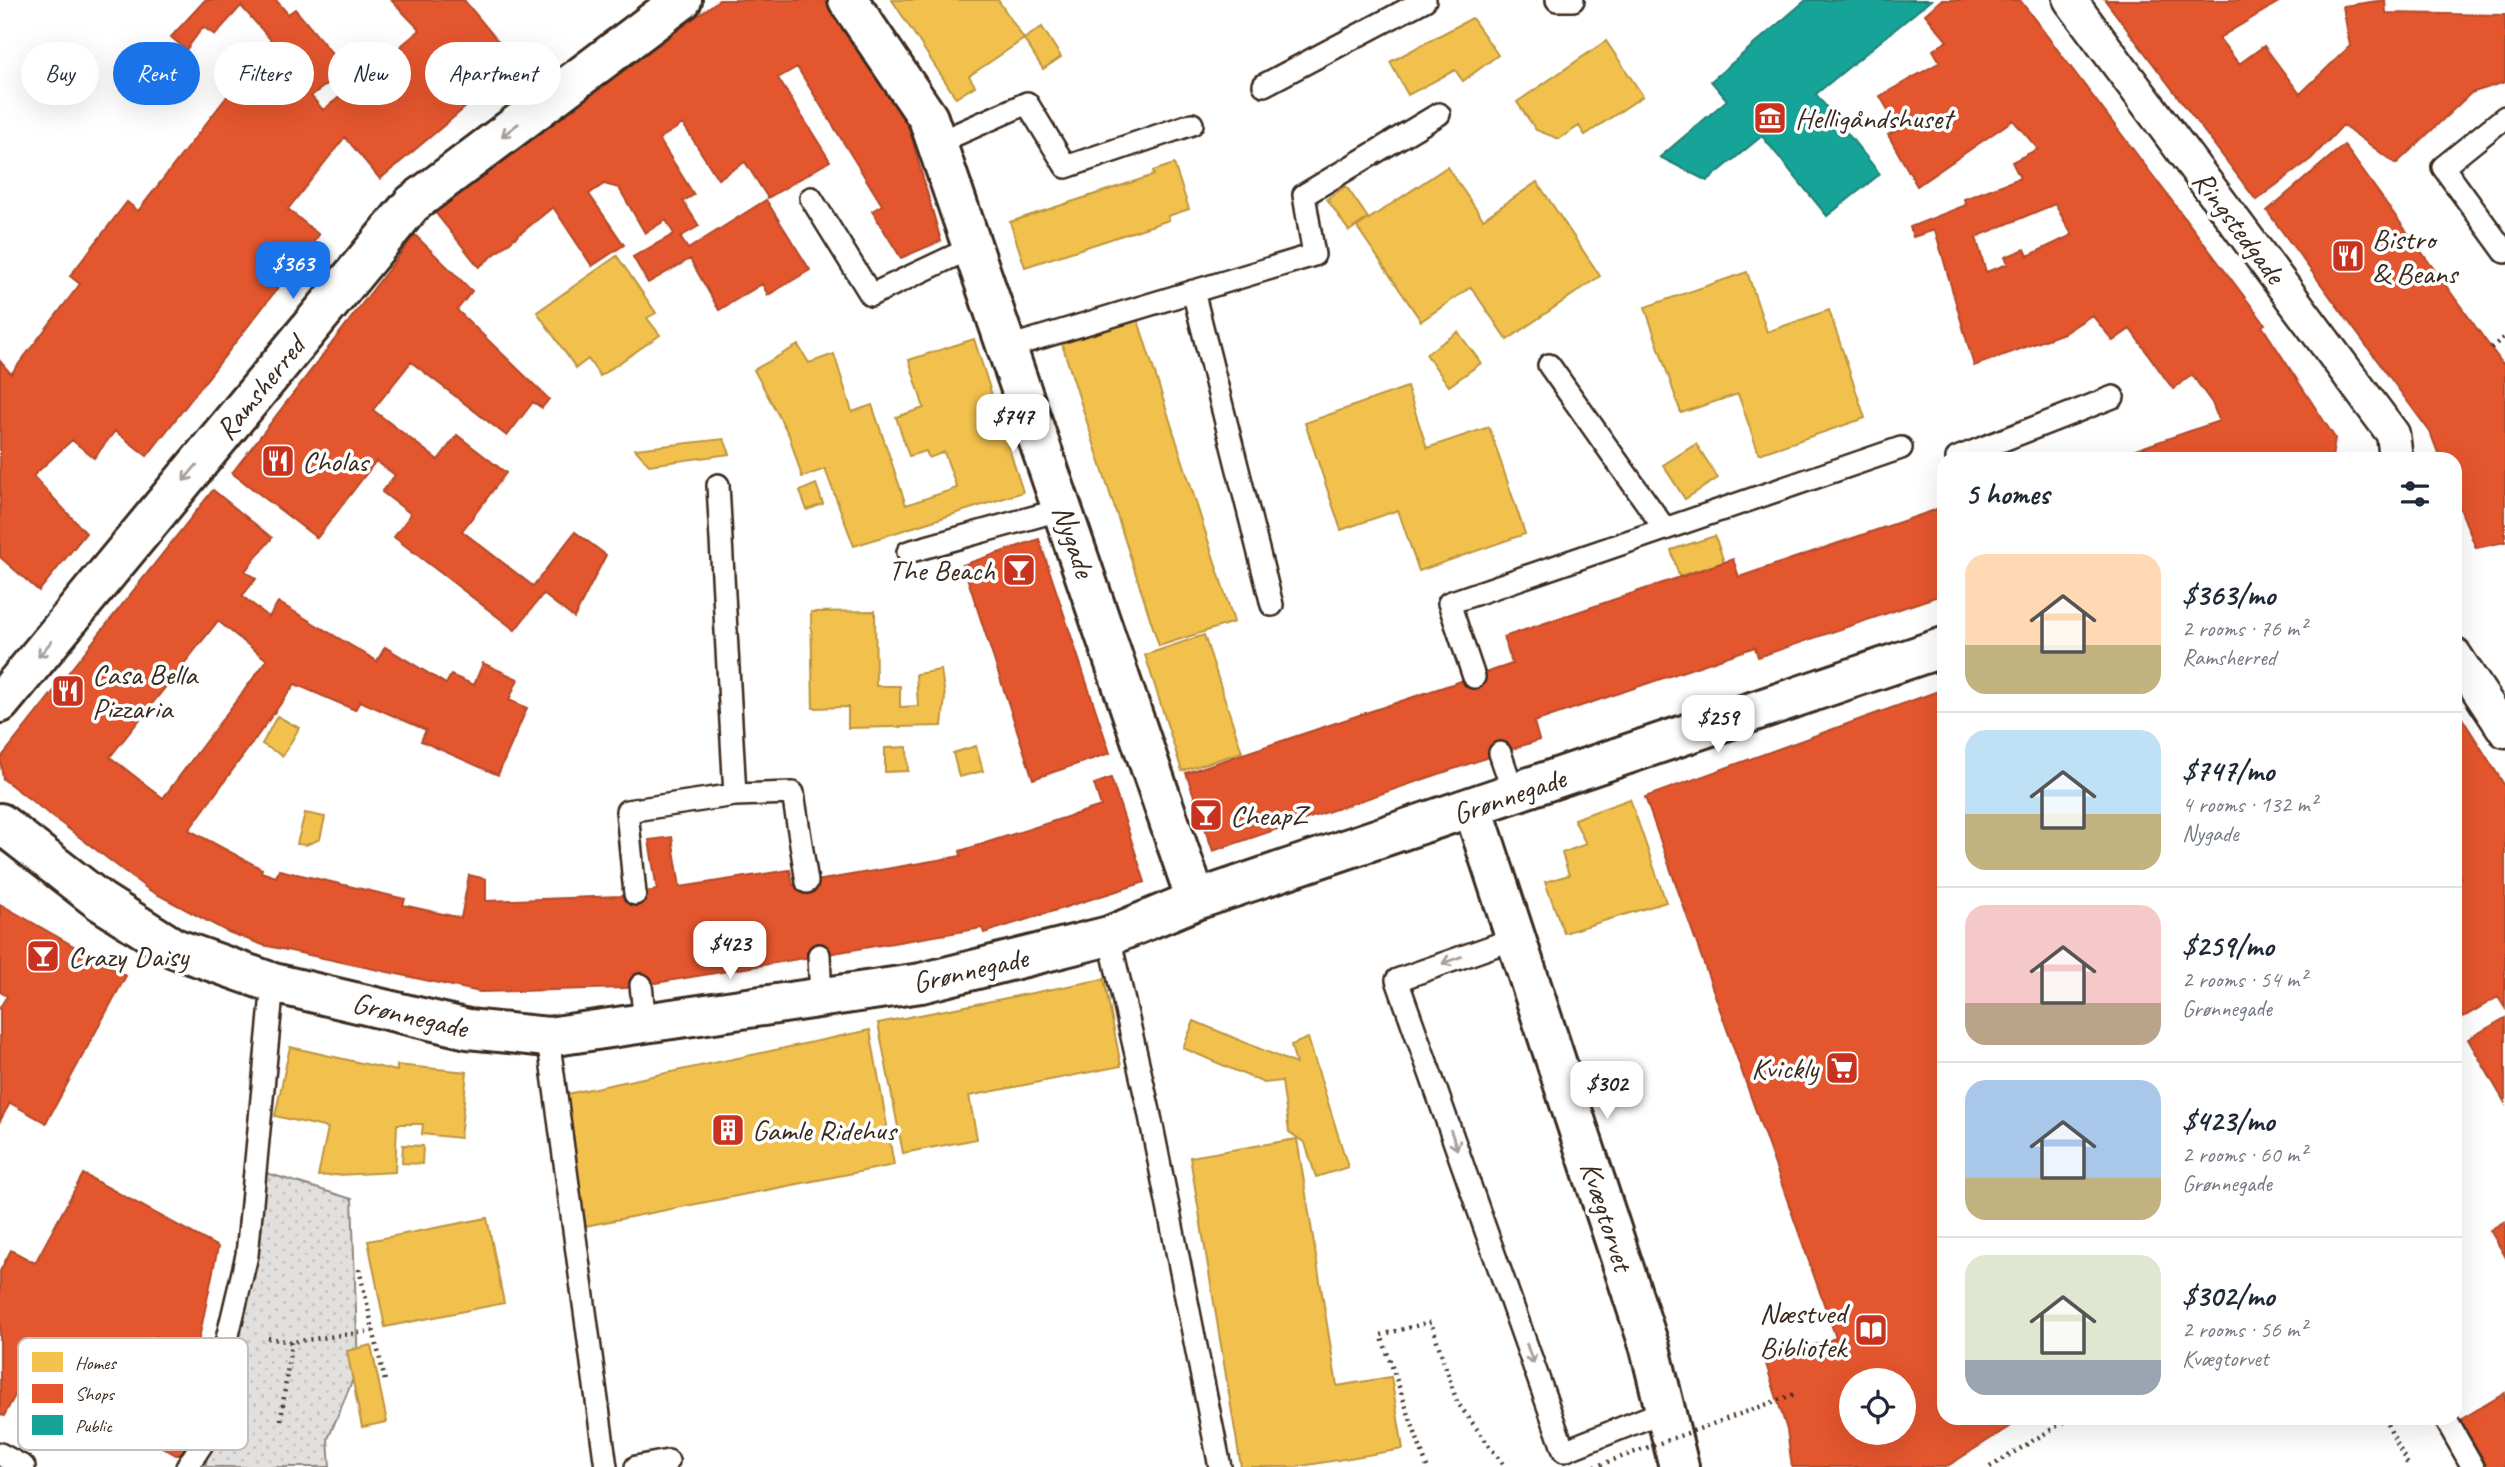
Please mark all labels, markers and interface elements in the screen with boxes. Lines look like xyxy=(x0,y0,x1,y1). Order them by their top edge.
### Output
chip: Buy xyxy=(21,42,99,105)
chip: Rent xyxy=(113,42,200,105)
chip: Filters xyxy=(214,42,314,105)
chip: New xyxy=(328,42,411,105)
chip: Apartment xyxy=(425,42,561,105)
museum icon: Helligåndshuset xyxy=(1751,99,1789,137)
place label: Helligåndshuset xyxy=(1795,99,1956,137)
one-way arrow xyxy=(502,122,520,137)
street label: Ringstedgade xyxy=(2184,163,2295,293)
place label: Bistro & Beans xyxy=(2372,220,2460,292)
restaurant icon: Bistro & Beans xyxy=(2329,237,2367,275)
pin: $363 xyxy=(252,242,334,301)
text: $363 xyxy=(272,249,314,278)
street label: Ramsherred xyxy=(207,325,316,448)
pin: $747 xyxy=(972,394,1054,454)
text: $747 xyxy=(992,402,1034,431)
restaurant icon: Cholas xyxy=(259,442,297,480)
place label: Cholas xyxy=(302,442,371,480)
one-way arrow xyxy=(182,464,198,482)
text: 5 homes xyxy=(1965,475,2049,513)
icon: filters xyxy=(2396,475,2434,513)
street label: Nygade xyxy=(1044,500,1105,584)
place label: The Beach xyxy=(888,551,995,589)
bar icon: The Beach xyxy=(1000,551,1038,589)
text: $363/mo xyxy=(2182,576,2275,614)
icon: home xyxy=(2021,582,2105,666)
text: 2 rooms · 76 m² xyxy=(2182,614,2306,643)
one-way arrow xyxy=(37,639,53,657)
text: Ramsherred xyxy=(2182,643,2276,672)
place label: Casa Bella Pizzaria xyxy=(92,655,199,727)
restaurant icon: Casa Bella Pizzaria xyxy=(49,672,87,710)
pin: $259 xyxy=(1677,696,1759,755)
text: $259 xyxy=(1698,703,1738,732)
text: $747/mo xyxy=(2182,752,2274,790)
street label: Grønnegade xyxy=(1448,758,1573,833)
icon: home xyxy=(2021,758,2105,842)
text: 4 rooms · 132 m² xyxy=(2182,790,2317,819)
bar icon: CheapZ xyxy=(1187,796,1225,834)
place label: CheapZ xyxy=(1230,796,1311,834)
text: Nygade xyxy=(2182,819,2239,848)
pin: $423 xyxy=(689,922,771,981)
text: $259/mo xyxy=(2182,927,2274,965)
text: $423 xyxy=(709,929,751,958)
icon: home xyxy=(2021,933,2105,1017)
bar icon: Crazy Daisy xyxy=(24,937,62,975)
place label: Crazy Daisy xyxy=(68,937,190,975)
street label: Grønnegade xyxy=(909,938,1033,1002)
one-way arrow xyxy=(1441,955,1463,968)
text: 2 rooms · 54 m² xyxy=(2182,965,2306,994)
street label: Grønnegade xyxy=(349,983,473,1047)
text: Grønnegade xyxy=(2182,994,2272,1023)
place label: Kvickly xyxy=(1751,1049,1820,1087)
supermarket icon: Kvickly xyxy=(1823,1049,1861,1087)
pin: $302 xyxy=(1566,1062,1648,1121)
text: $302 xyxy=(1586,1069,1628,1098)
text: $423/mo xyxy=(2182,1102,2274,1140)
icon: home xyxy=(2021,1108,2105,1192)
building icon: Gamle Ridehus xyxy=(709,1111,747,1149)
place label: Gamle Ridehus xyxy=(752,1111,899,1149)
one-way arrow xyxy=(1449,1128,1461,1150)
text: 2 rooms · 60 m² xyxy=(2182,1140,2306,1169)
street label: Kvægtorvet xyxy=(1572,1156,1643,1278)
text: Grønnegade xyxy=(2182,1169,2272,1198)
text: $302/mo xyxy=(2182,1277,2274,1315)
icon: home xyxy=(2021,1283,2105,1367)
place label: Næstved Bibliotek xyxy=(1759,1294,1850,1366)
library icon: Næstved Bibliotek xyxy=(1852,1311,1890,1349)
text: 2 rooms · 56 m² xyxy=(2182,1315,2306,1344)
legend xyxy=(18,1338,248,1450)
one-way arrow xyxy=(1525,1343,1537,1365)
text: Kvægtorvet xyxy=(2182,1344,2268,1373)
text: Homes xyxy=(75,1351,117,1375)
map controls xyxy=(1839,1368,1916,1445)
button: locate xyxy=(1839,1368,1916,1445)
text: Shops xyxy=(75,1382,115,1406)
text: Public xyxy=(75,1414,113,1438)

